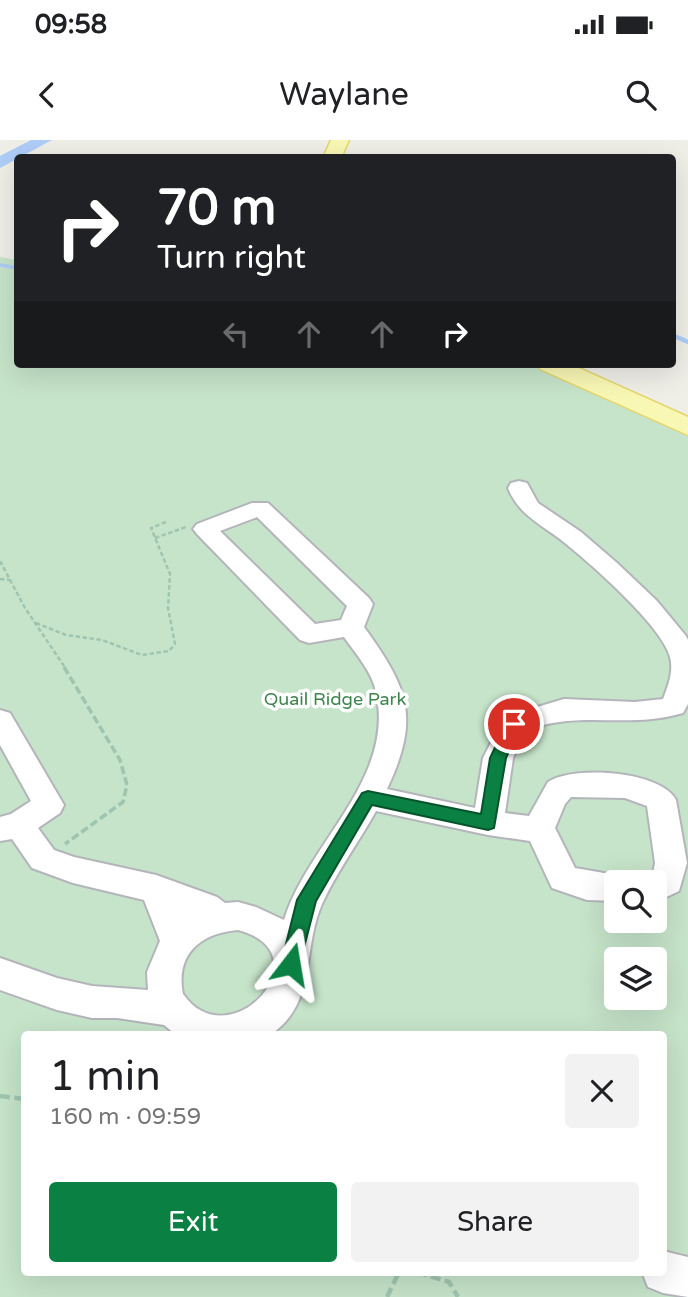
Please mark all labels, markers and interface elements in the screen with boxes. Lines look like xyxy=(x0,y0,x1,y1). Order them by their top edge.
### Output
text: 09:58 xyxy=(35,9,107,40)
icon: back xyxy=(28,76,66,114)
text: Waylane xyxy=(279,76,409,114)
icon: search xyxy=(622,76,660,114)
text: 70 m xyxy=(157,179,276,238)
icon: right xyxy=(42,182,133,273)
text: Turn right xyxy=(157,239,306,277)
icon: left xyxy=(217,315,255,353)
icon: ahead xyxy=(290,315,328,353)
icon: ahead xyxy=(363,315,401,353)
icon: right xyxy=(436,315,474,353)
park label: Quail Ridge Park xyxy=(264,688,406,710)
pin xyxy=(484,694,544,754)
icon: arrive xyxy=(495,705,533,743)
map controls xyxy=(604,870,667,1010)
button: search xyxy=(604,870,667,933)
position arrow xyxy=(254,927,328,1001)
button: layers xyxy=(604,947,667,1010)
text: 1 min xyxy=(49,1051,161,1102)
button: close xyxy=(565,1054,639,1128)
text: 160 m · 09:59 xyxy=(49,1103,201,1131)
button: Exit xyxy=(49,1182,337,1262)
button: Share xyxy=(351,1182,639,1262)

